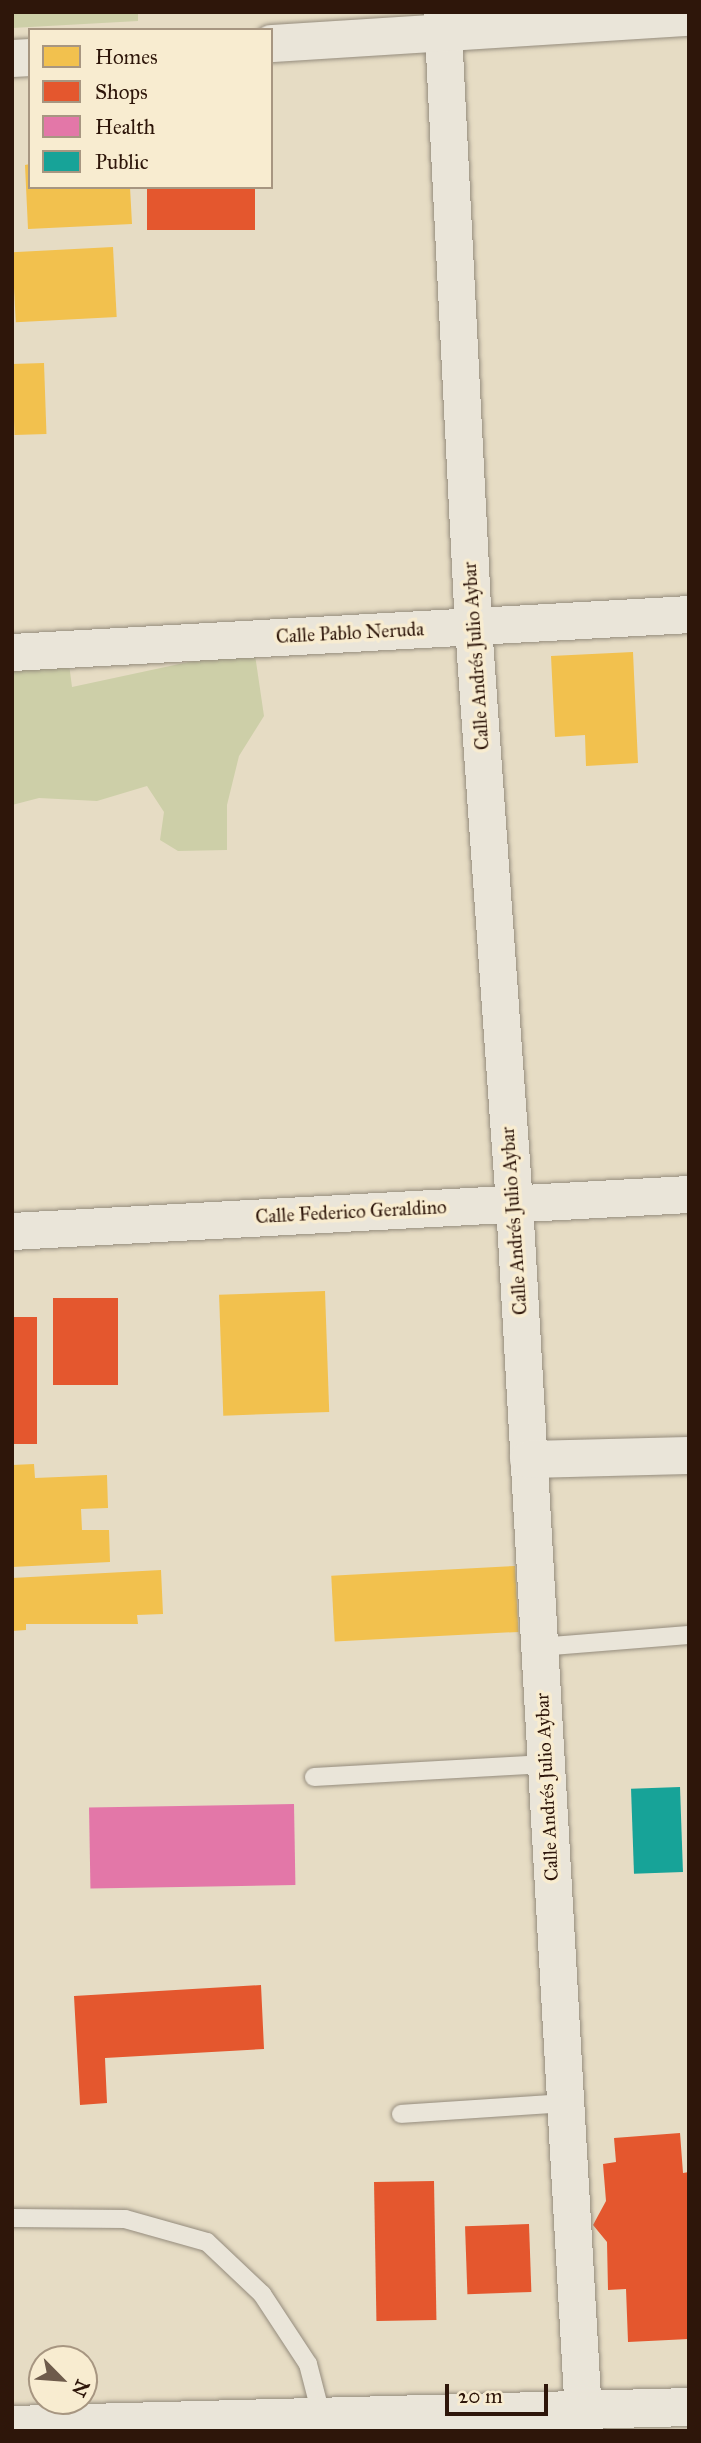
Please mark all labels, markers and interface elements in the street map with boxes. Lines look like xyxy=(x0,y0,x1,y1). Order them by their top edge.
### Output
legend xyxy=(28,28,273,189)
text: Homes xyxy=(95,44,158,70)
text: Shops xyxy=(95,79,148,105)
text: Health xyxy=(95,114,155,140)
text: Public xyxy=(95,149,149,175)
street label: Calle Andrés Julio Aybar xyxy=(458,561,494,751)
street label: Calle Pablo Neruda xyxy=(275,618,425,648)
street label: Calle Andrés Julio Aybar xyxy=(496,1126,532,1316)
street label: Calle Federico Geraldino xyxy=(255,1196,447,1228)
street label: Calle Andrés Julio Aybar xyxy=(531,1692,563,1882)
north arrow xyxy=(28,2345,98,2415)
scale bar xyxy=(449,2370,552,2414)
text: N xyxy=(67,2376,95,2400)
text: 20 m xyxy=(458,2383,503,2409)

